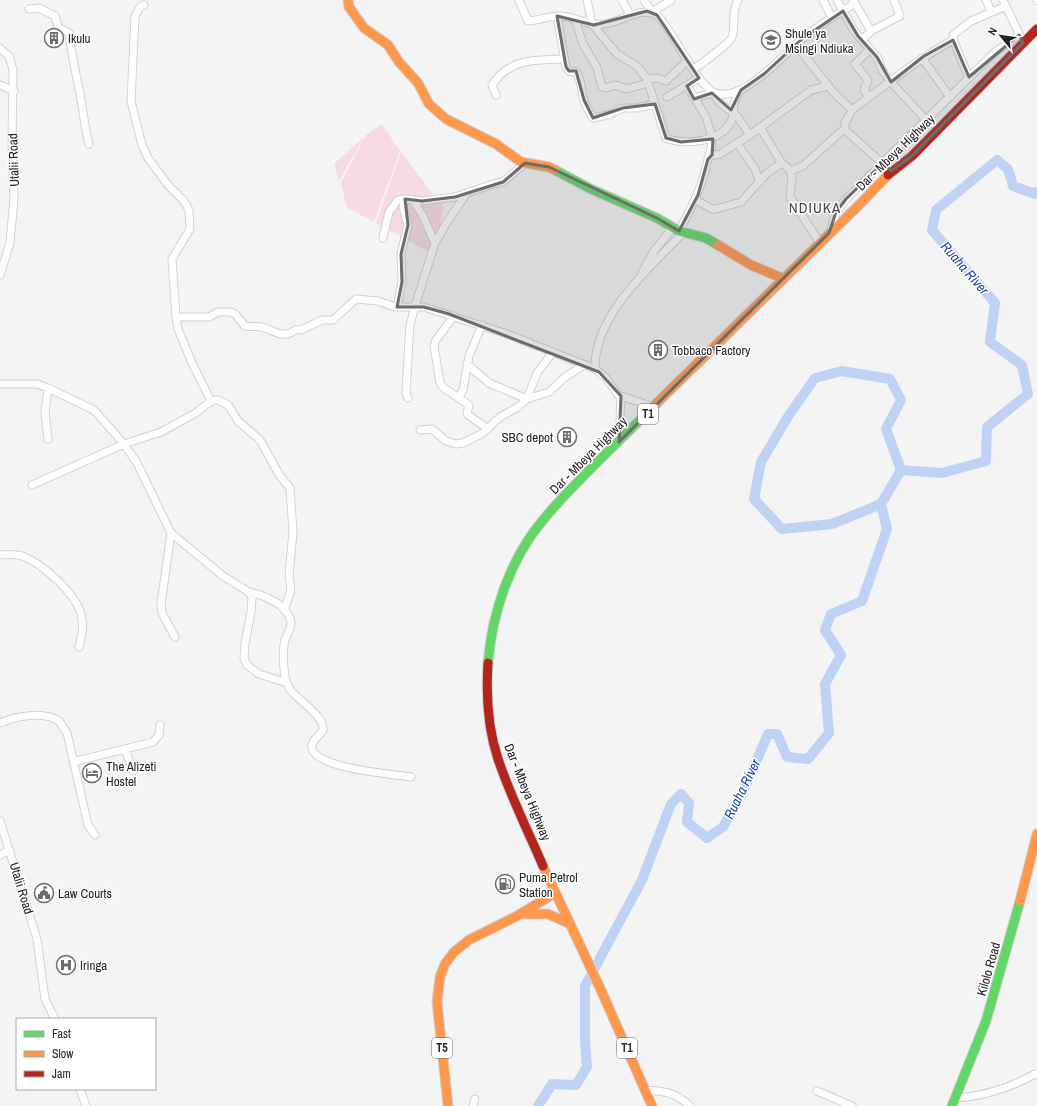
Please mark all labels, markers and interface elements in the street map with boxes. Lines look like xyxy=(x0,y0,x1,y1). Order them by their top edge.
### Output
north arrow xyxy=(981,16,1021,56)
place label: Shule ya Msingi Ndiuka xyxy=(785,25,854,57)
text: N xyxy=(985,25,1000,37)
building icon: Ikulu xyxy=(43,27,65,49)
school or university icon: Shule ya Msingi Ndiuka xyxy=(760,29,782,51)
place label: Ikulu xyxy=(68,30,91,47)
street label: Dar - Mbeya Highway xyxy=(852,110,939,194)
street label: Utalii Road xyxy=(4,133,23,187)
district label: NDIUKA xyxy=(789,197,841,218)
water label: Ruaha River xyxy=(937,238,994,299)
building icon: Tobbaco Factory xyxy=(647,339,669,361)
place label: Tobbaco Factory xyxy=(672,342,751,359)
road number: T1 xyxy=(638,404,658,424)
street label: Dar - Mbeya Highway xyxy=(546,412,631,498)
building icon: SBC depot xyxy=(556,426,578,448)
place label: SBC depot xyxy=(501,429,553,446)
street label: Dar - Mbeya Highway xyxy=(500,741,555,844)
water label: Ruaha River xyxy=(720,755,765,822)
place label: The Alizeti Hostel xyxy=(106,758,156,790)
hotel icon: The Alizeti Hostel xyxy=(81,762,103,784)
street label: Utalii Road xyxy=(6,860,37,916)
place label: Puma Petrol Station xyxy=(519,869,578,901)
fuel station icon: Puma Petrol Station xyxy=(494,873,516,895)
public building icon: Law Courts xyxy=(33,882,55,904)
place label: Law Courts xyxy=(58,885,112,902)
street label: Kilolo Road xyxy=(973,940,1004,998)
hospital icon: Iringa xyxy=(55,954,77,976)
place label: Iringa xyxy=(80,957,107,974)
legend xyxy=(16,1018,156,1090)
text: Fast xyxy=(52,1026,71,1042)
road number: T5 xyxy=(432,1038,452,1058)
road number: T1 xyxy=(617,1038,637,1058)
text: Slow xyxy=(52,1046,74,1062)
text: Jam xyxy=(52,1066,71,1082)

